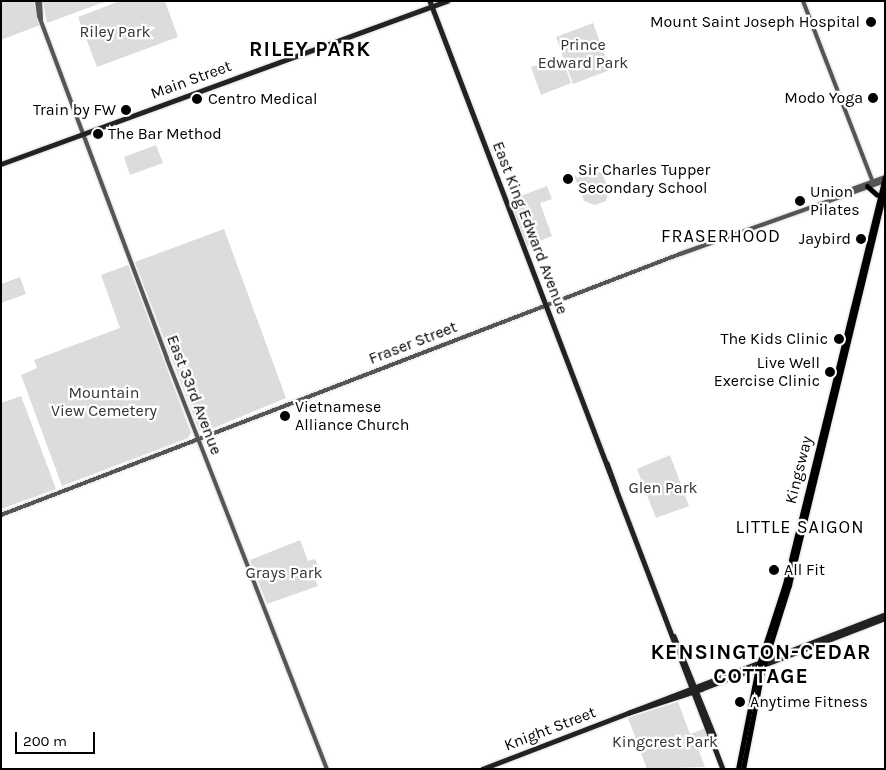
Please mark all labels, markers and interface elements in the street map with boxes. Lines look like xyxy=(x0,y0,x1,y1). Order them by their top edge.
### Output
place label: Mount Saint Joseph Hospital xyxy=(650,12,860,32)
marker: Mount Saint Joseph Hospital xyxy=(864,15,878,29)
park label: Riley Park xyxy=(80,22,150,42)
park label: Prince Edward Park xyxy=(538,35,628,73)
district label: RILEY PARK xyxy=(248,36,372,62)
street label: Main Street xyxy=(148,57,234,103)
place label: Modo Yoga xyxy=(784,88,863,108)
place label: Centro Medical xyxy=(208,89,318,109)
marker: Centro Medical xyxy=(190,92,204,106)
marker: Modo Yoga xyxy=(867,92,879,104)
place label: Train by FW xyxy=(33,100,116,120)
marker: Train by FW xyxy=(120,104,132,116)
place label: The Bar Method xyxy=(108,124,222,144)
marker: The Bar Method xyxy=(92,128,104,140)
street label: East King Edward Avenue xyxy=(488,139,572,317)
place label: Sir Charles Tupper Secondary School xyxy=(578,160,710,198)
marker: Sir Charles Tupper Secondary School xyxy=(562,173,574,185)
place label: Union Pilates xyxy=(810,182,860,220)
marker: Union Pilates xyxy=(794,195,806,207)
district label: FRASERHOOD xyxy=(660,225,782,247)
place label: Jaybird xyxy=(799,229,851,249)
marker: Jaybird xyxy=(855,233,867,245)
street label: Fraser Street xyxy=(366,317,460,369)
place label: The Kids Clinic xyxy=(720,329,828,349)
street label: East 33rd Avenue xyxy=(162,332,226,458)
marker: The Kids Clinic xyxy=(832,332,846,346)
place label: Live Well Exercise Clinic xyxy=(714,353,820,391)
marker: Live Well Exercise Clinic xyxy=(824,366,836,378)
park label: Mountain View Cemetery xyxy=(51,383,157,421)
place label: Vietnamese Alliance Church xyxy=(295,397,410,435)
marker: Vietnamese Alliance Church xyxy=(279,410,291,422)
street label: Kingsway xyxy=(781,434,817,506)
park label: Glen Park xyxy=(629,478,697,498)
district label: LITTLE SAIGON xyxy=(734,516,866,538)
place label: All Fit xyxy=(784,560,825,580)
park label: Grays Park xyxy=(245,563,323,583)
marker: All Fit xyxy=(768,564,780,576)
district label: KENSINGTON-CEDAR COTTAGE xyxy=(648,639,874,689)
place label: Anytime Fitness xyxy=(750,692,868,712)
marker: Anytime Fitness xyxy=(734,696,746,708)
street label: Knight Street xyxy=(501,703,599,755)
scale bar xyxy=(18,722,98,754)
text: 200 m xyxy=(23,732,67,750)
park label: Kingcrest Park xyxy=(612,732,718,752)

